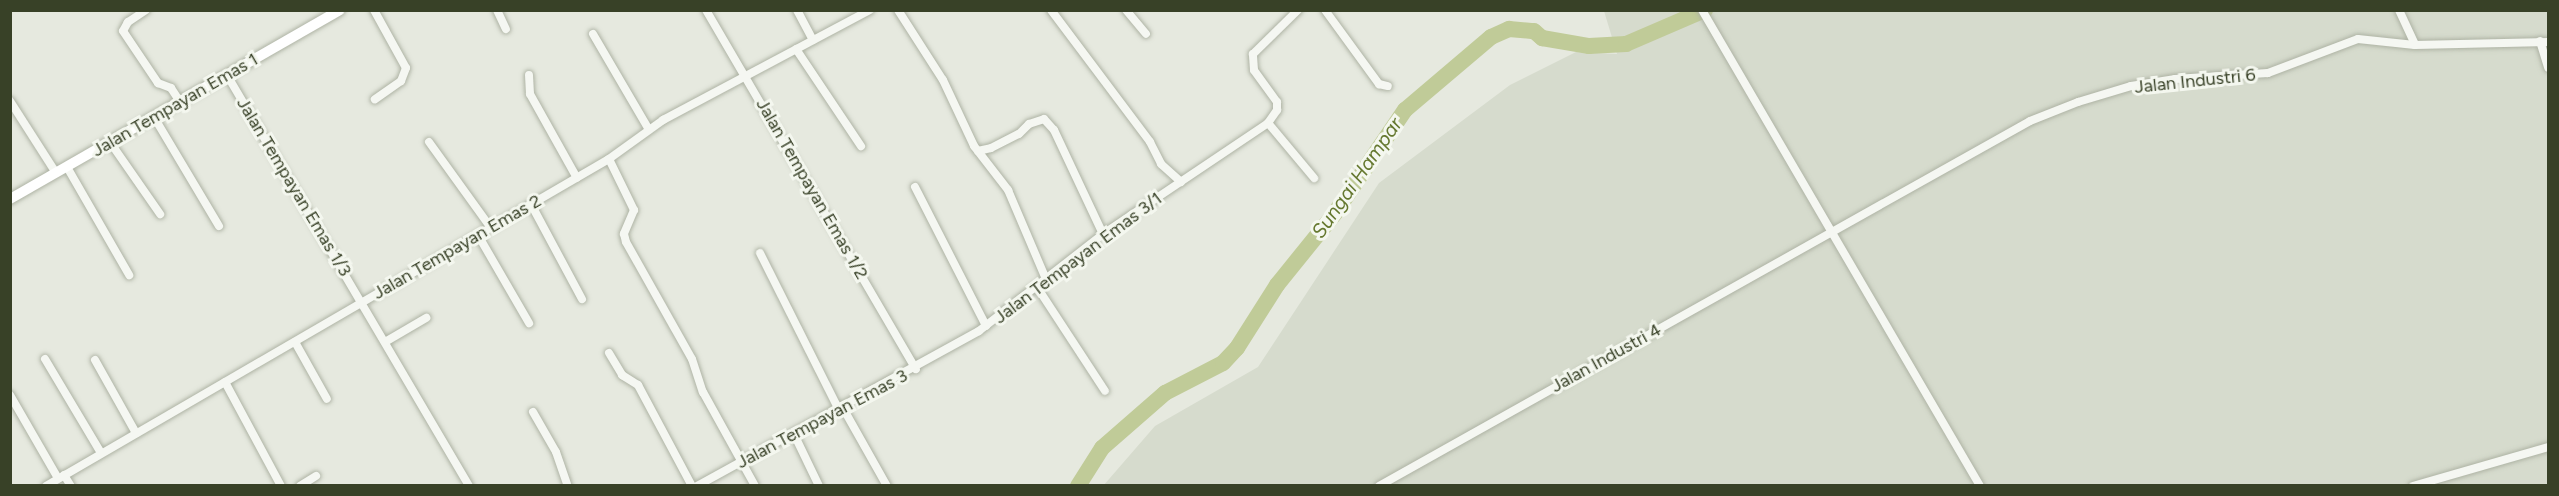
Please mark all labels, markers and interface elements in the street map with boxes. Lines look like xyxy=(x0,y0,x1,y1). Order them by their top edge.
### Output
street label: Jalan Tempayan Emas 1 xyxy=(88,49,262,161)
street label: Jalan Industri 6 xyxy=(2133,64,2257,98)
street label: Jalan Tempayan Emas 1/3 xyxy=(232,94,356,280)
street label: Jalan Tempayan Emas 1/2 xyxy=(751,95,873,283)
water label: Sungai Hampar xyxy=(1307,113,1407,243)
street label: Jalan Tempayan Emas 3/1 xyxy=(990,188,1166,328)
street label: Jalan Tempayan Emas 2 xyxy=(369,190,545,304)
street label: Jalan Industri 4 xyxy=(1547,319,1665,397)
street label: Jalan Tempayan Emas 3 xyxy=(733,365,911,473)

